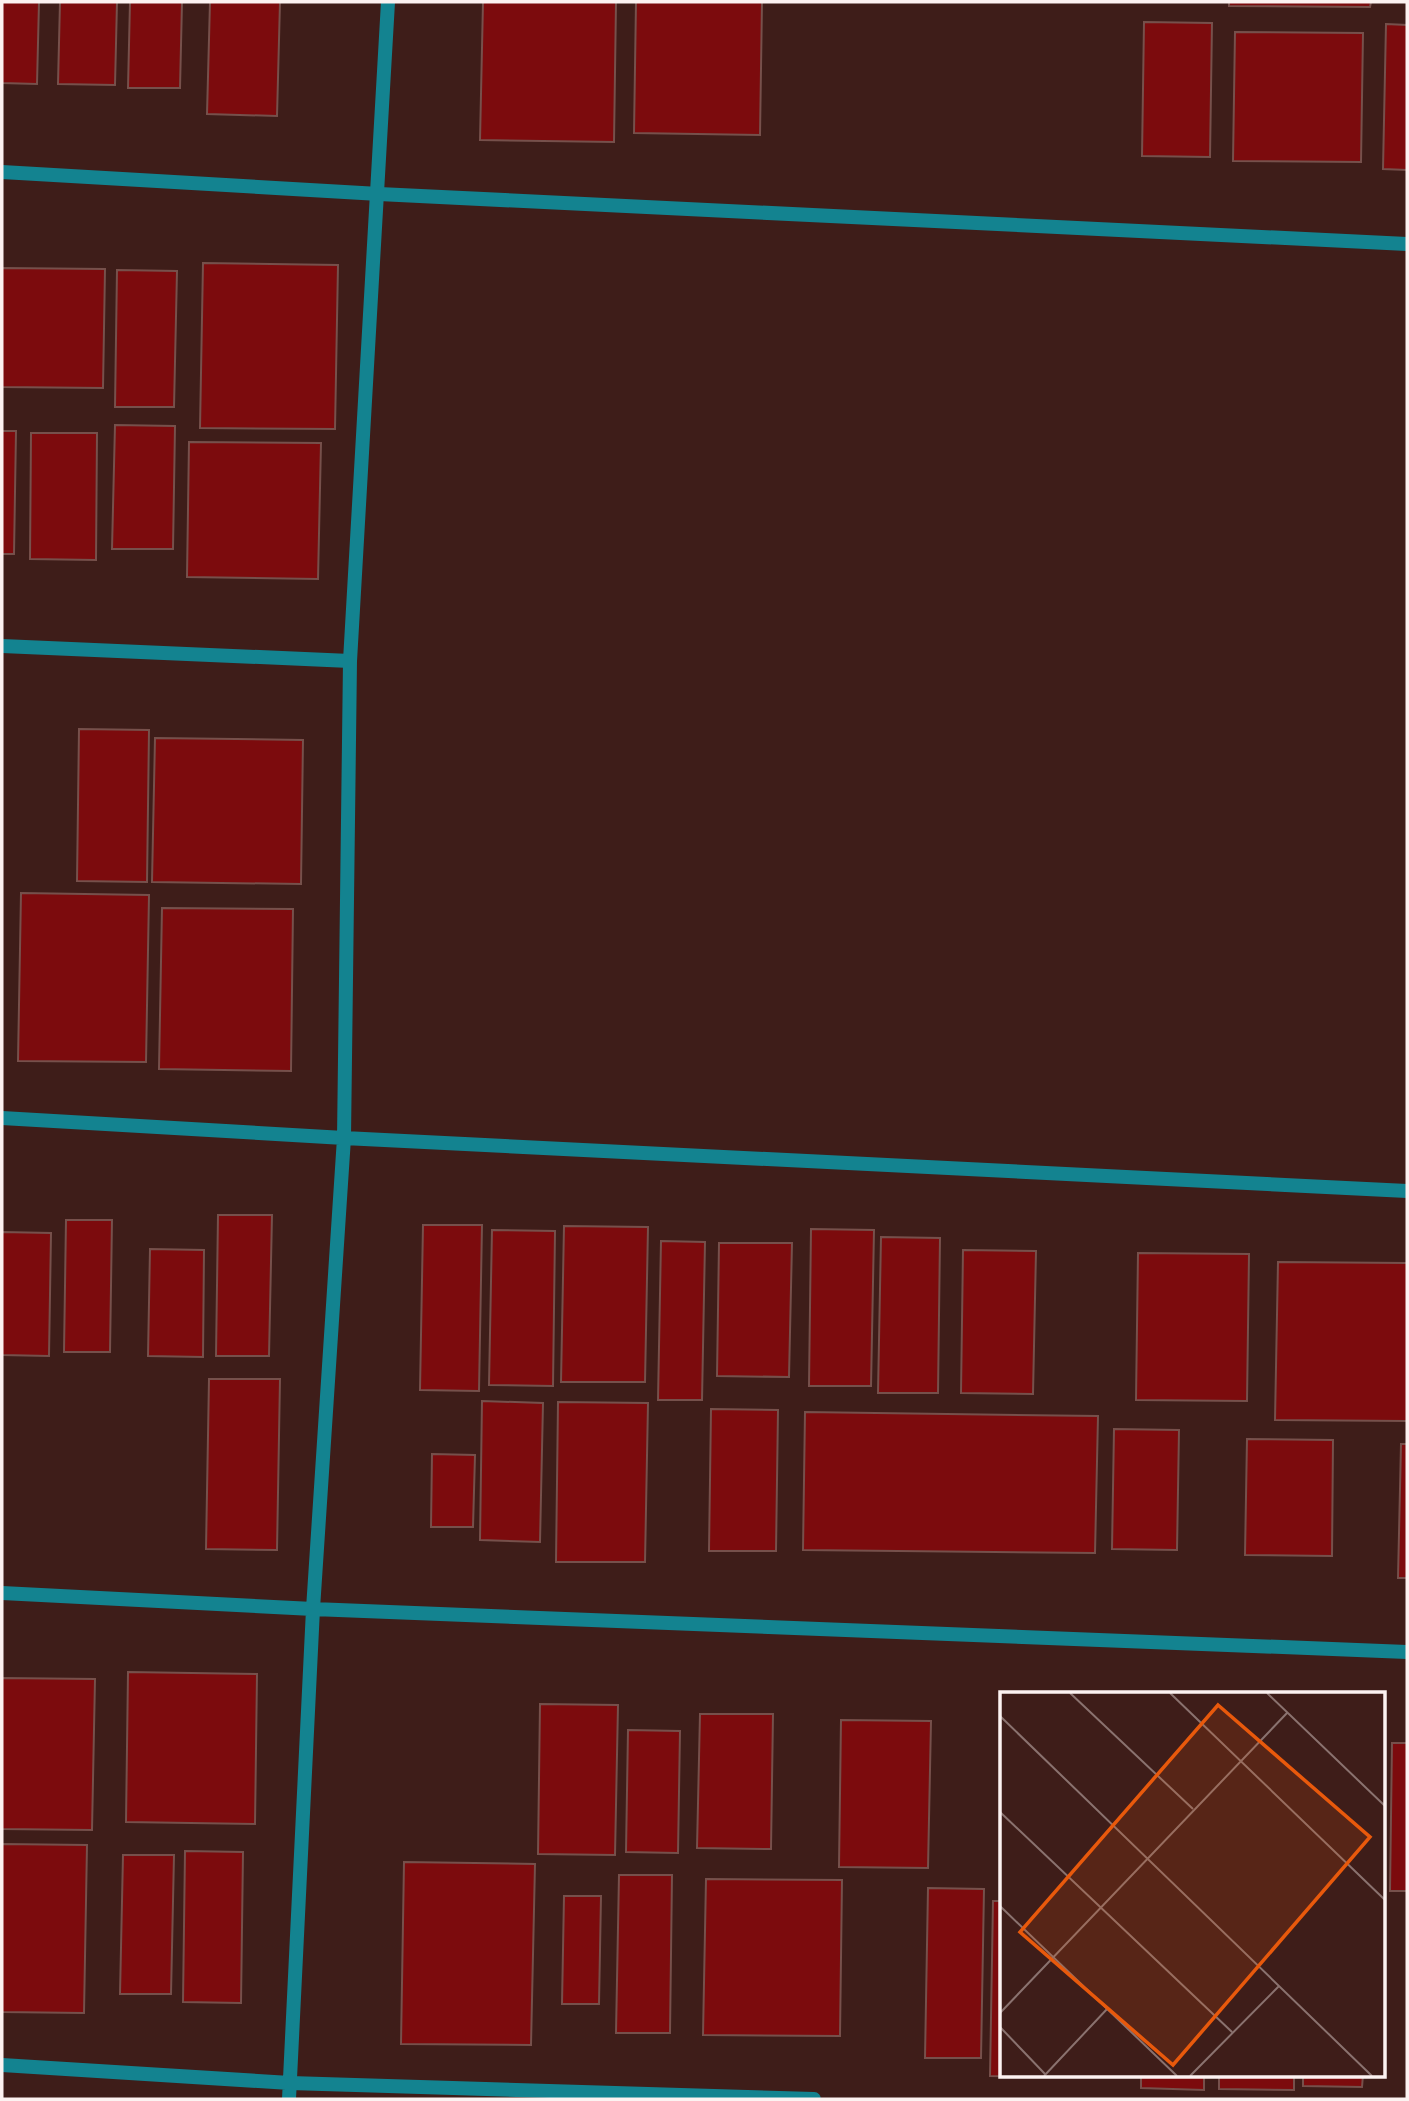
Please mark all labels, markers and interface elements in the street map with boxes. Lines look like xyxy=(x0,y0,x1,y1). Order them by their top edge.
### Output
inset map xyxy=(1000,1692,1384,2076)

